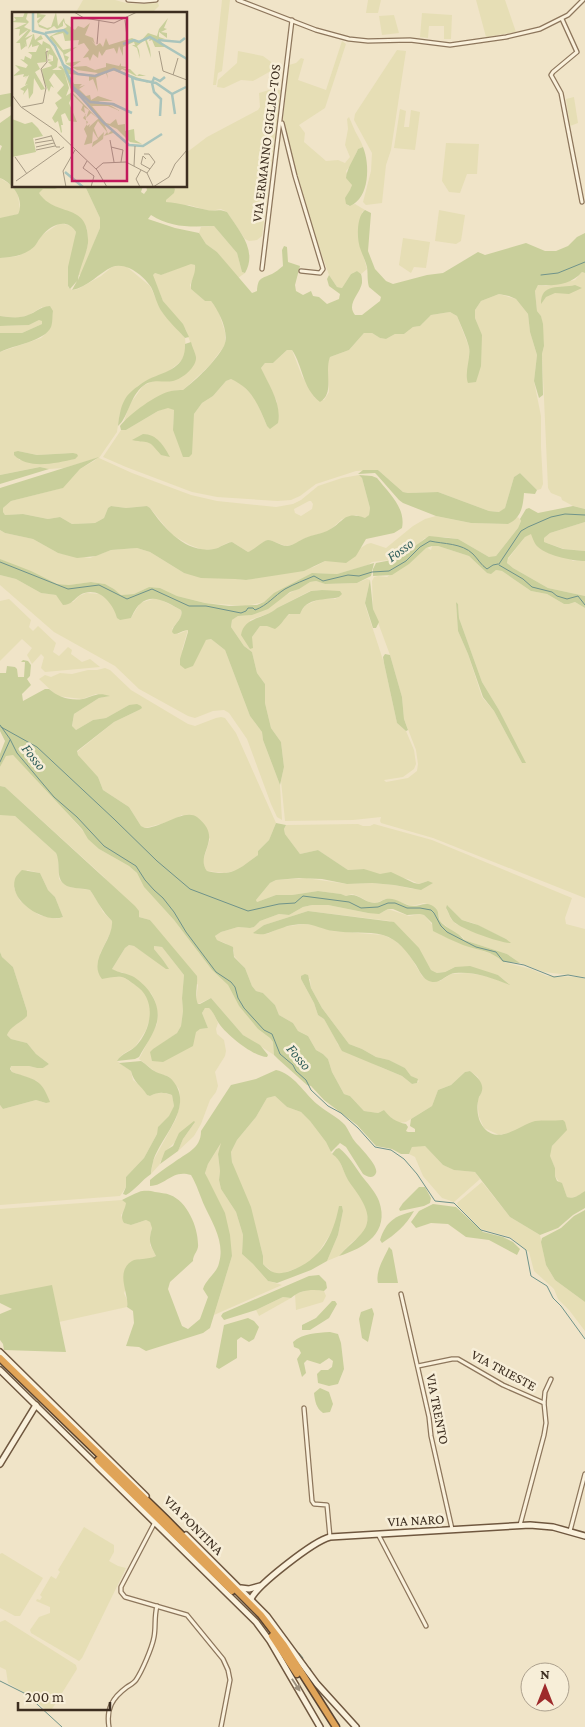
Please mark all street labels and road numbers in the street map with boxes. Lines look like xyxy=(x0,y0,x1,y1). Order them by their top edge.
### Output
street label: VIA ERMANNO GIGLIO-TOS xyxy=(248,63,284,223)
street label: VIA TRIESTE xyxy=(469,1346,540,1394)
street label: VIA TRENTO xyxy=(423,1372,453,1446)
street label: VIA PONTINA xyxy=(161,1492,227,1558)
street label: VIA NARO xyxy=(387,1511,445,1529)

